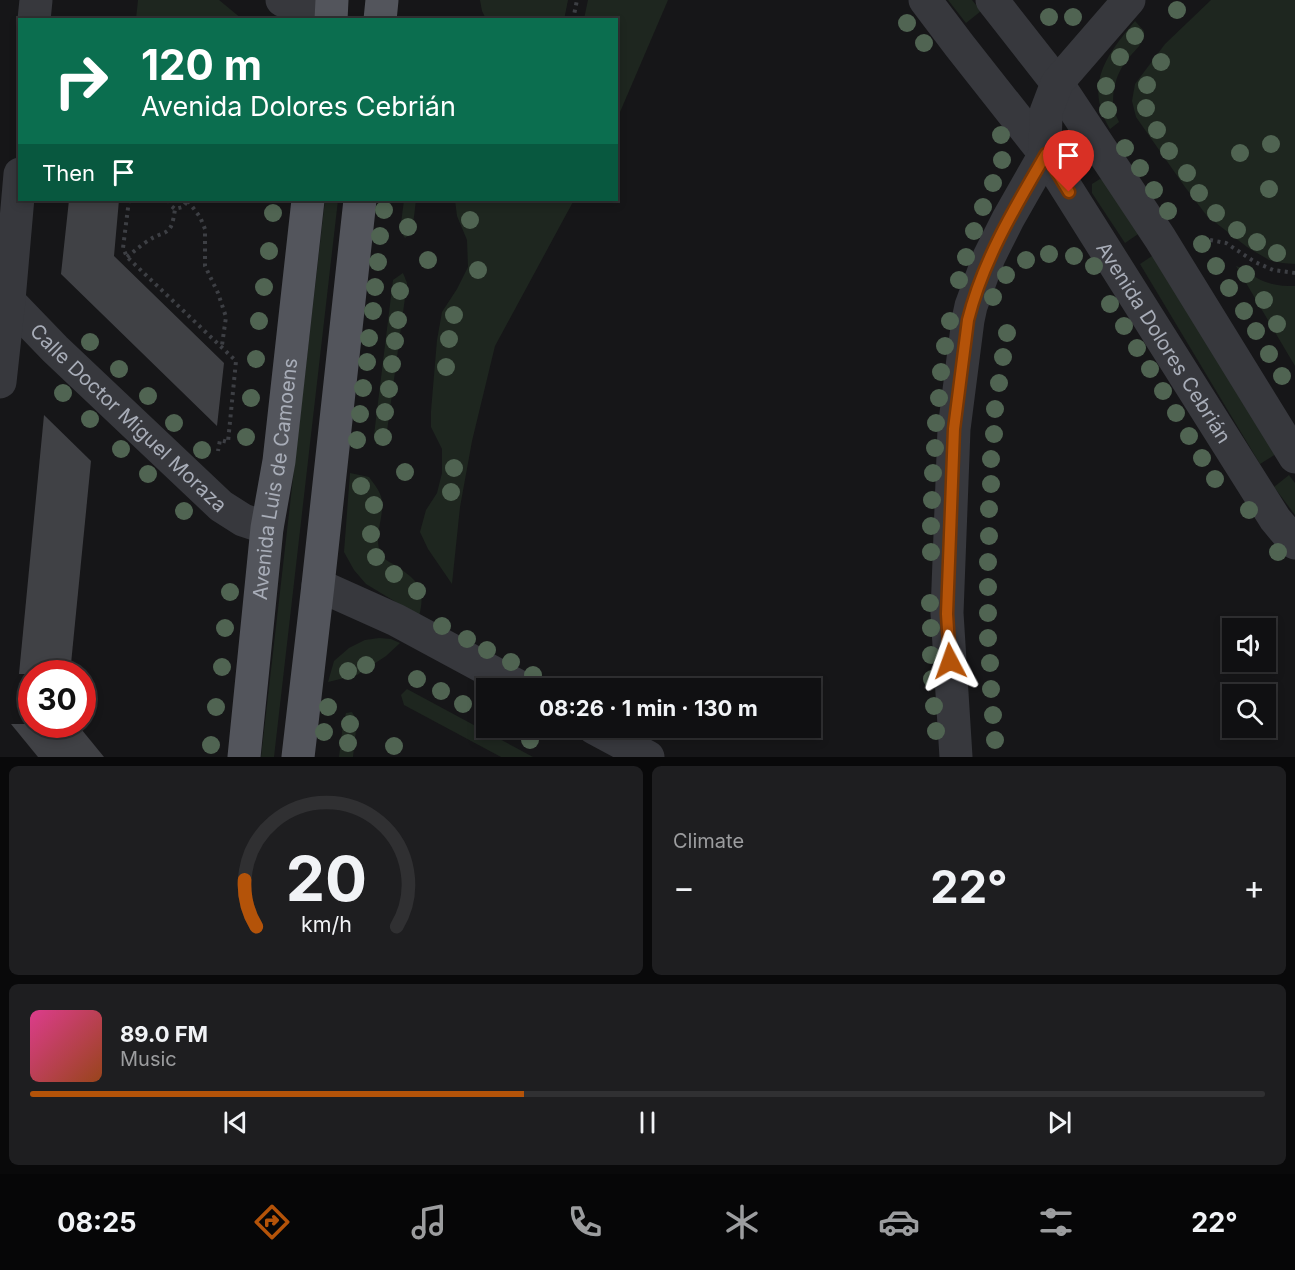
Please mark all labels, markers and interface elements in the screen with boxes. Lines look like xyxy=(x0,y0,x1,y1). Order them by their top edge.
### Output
text: 120 m xyxy=(141,39,262,90)
icon: right xyxy=(42,42,120,120)
text: Avenida Dolores Cebrián xyxy=(141,90,456,123)
pin xyxy=(1043,130,1094,192)
icon: arrive xyxy=(1052,139,1085,172)
icon: arrive xyxy=(107,156,140,189)
text: Then xyxy=(42,160,95,186)
street label: Avenida Dolores Cebrián xyxy=(1091,237,1236,448)
street label: Calle Doctor Miguel Moraza xyxy=(25,319,232,517)
street label: Avenida Luis de Camoens xyxy=(248,357,302,601)
map controls xyxy=(1222,618,1276,738)
button: sound xyxy=(1222,618,1276,672)
position arrow xyxy=(918,629,982,693)
speed limit sign: 30 xyxy=(18,660,96,738)
button: search xyxy=(1222,684,1276,738)
text: 08:26 · 1 min · 130 m xyxy=(539,695,758,721)
text: Climate xyxy=(673,829,744,853)
text: 20 xyxy=(285,841,367,916)
text: 22° xyxy=(930,859,1008,914)
text: − xyxy=(673,867,695,907)
text: + xyxy=(1243,867,1265,907)
text: km/h xyxy=(301,912,351,938)
text: 89.0 FM xyxy=(120,1021,208,1047)
text: Music xyxy=(120,1047,177,1071)
icon: previous xyxy=(219,1106,252,1139)
icon: pause xyxy=(631,1106,664,1139)
icon: next xyxy=(1043,1106,1076,1139)
icon: directions xyxy=(251,1201,293,1243)
icon: music xyxy=(408,1201,450,1243)
icon: phone xyxy=(564,1201,606,1243)
icon: climate xyxy=(721,1201,763,1243)
icon: car xyxy=(878,1201,920,1243)
icon: filters xyxy=(1035,1201,1077,1243)
text: 08:25 xyxy=(57,1206,136,1239)
text: 22° xyxy=(1191,1206,1238,1239)

